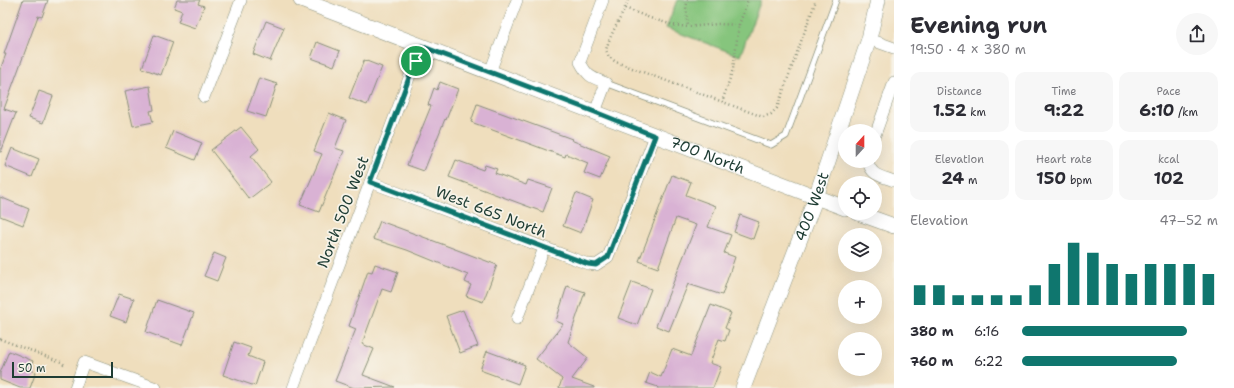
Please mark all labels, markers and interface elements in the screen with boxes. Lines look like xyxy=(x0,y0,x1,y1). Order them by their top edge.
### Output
text: Evening run xyxy=(910,11,1047,40)
button: share xyxy=(1176,13,1218,55)
text: 19:50 · 4 × 380 m xyxy=(910,41,1026,58)
pin xyxy=(399,44,433,78)
icon: arrive xyxy=(405,50,427,72)
text: Distance xyxy=(937,84,982,99)
text: Time xyxy=(1051,84,1077,99)
text: Pace xyxy=(1157,84,1181,99)
text: 1.52 xyxy=(933,99,967,121)
text: 9:22 xyxy=(1044,99,1084,121)
text: 6:10 xyxy=(1139,99,1175,121)
text: km xyxy=(967,105,986,120)
text: /km xyxy=(1175,105,1198,120)
north arrow xyxy=(838,124,882,168)
map controls xyxy=(838,124,882,376)
street label: 700 North xyxy=(667,132,748,179)
text: Elevation xyxy=(935,152,984,167)
text: Heart rate xyxy=(1036,152,1092,167)
text: kcal xyxy=(1158,152,1179,167)
street label: North 500 West xyxy=(312,153,374,271)
text: 24 xyxy=(941,167,964,189)
text: 150 xyxy=(1036,167,1066,189)
text: 102 xyxy=(1153,167,1184,189)
street label: 400 West xyxy=(790,169,834,244)
text: m xyxy=(964,173,978,188)
text: bpm xyxy=(1066,173,1092,188)
button: locate xyxy=(838,176,882,220)
street label: West 665 North xyxy=(432,182,550,242)
text: Elevation xyxy=(910,212,968,229)
text: 47–52 m xyxy=(1160,212,1218,229)
button: layers xyxy=(838,228,882,272)
button: + xyxy=(838,280,882,324)
text: 380 m xyxy=(910,323,953,340)
text: 6:16 xyxy=(974,323,999,340)
button: − xyxy=(838,332,882,376)
text: 760 m xyxy=(910,353,953,370)
text: 6:22 xyxy=(974,353,1003,370)
scale bar xyxy=(12,360,113,379)
text: 50 m xyxy=(18,361,46,376)

